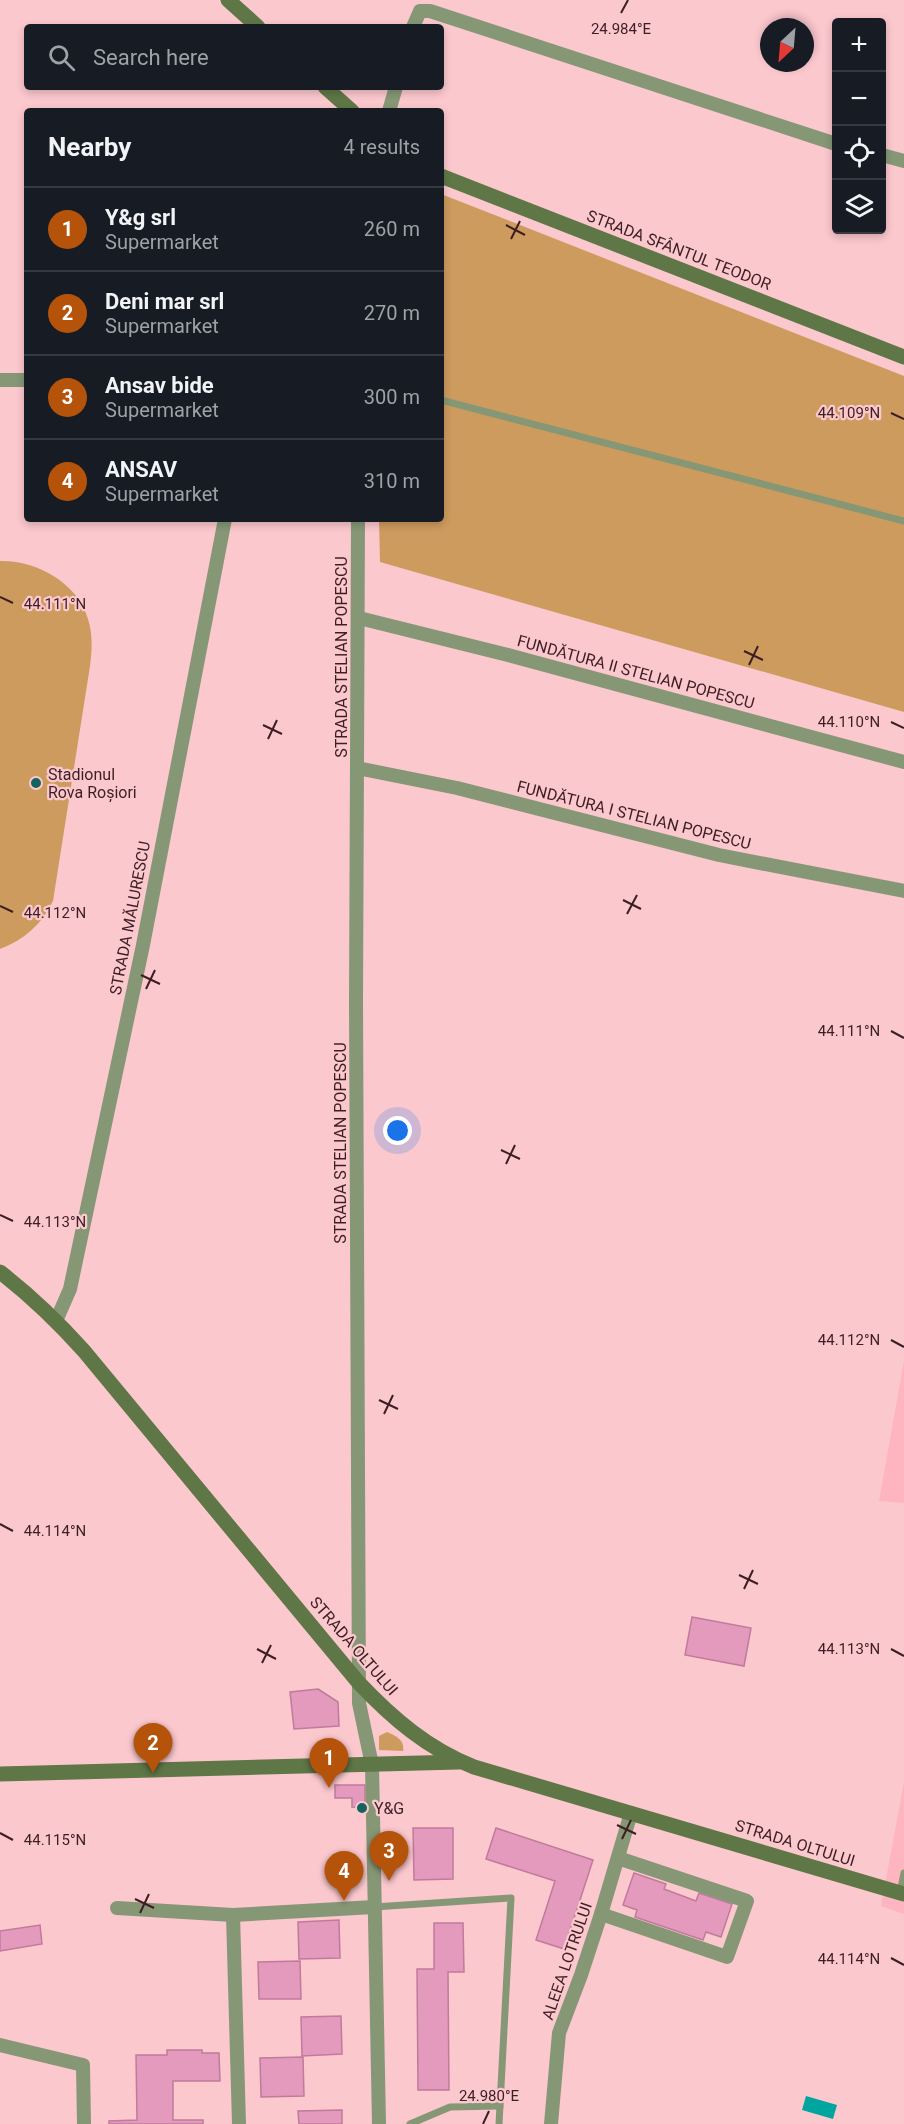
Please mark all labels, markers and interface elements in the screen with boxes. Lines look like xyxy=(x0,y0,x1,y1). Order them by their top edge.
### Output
north arrow xyxy=(760,18,814,72)
map controls xyxy=(832,18,886,234)
button: + xyxy=(832,18,886,72)
text: 24.984°E xyxy=(591,20,652,38)
search box xyxy=(24,24,444,90)
icon: search xyxy=(45,41,78,74)
text: Search here xyxy=(93,45,209,70)
button: − xyxy=(832,72,886,126)
button: locate xyxy=(832,126,886,180)
text: Nearby xyxy=(48,132,131,162)
text: 4 results xyxy=(344,135,420,159)
button: layers xyxy=(832,180,886,234)
text: Y&g srl xyxy=(105,205,176,230)
street label: STRADA SFÂNTUL TEODOR xyxy=(584,206,774,294)
text: 1 xyxy=(62,217,73,241)
text: 260 m xyxy=(364,217,420,241)
text: Supermarket xyxy=(105,230,219,254)
text: Deni mar srl xyxy=(105,289,224,314)
text: 2 xyxy=(62,301,73,325)
text: 270 m xyxy=(364,301,420,325)
text: Supermarket xyxy=(105,314,219,338)
text: Ansav bide xyxy=(105,373,214,398)
text: 3 xyxy=(62,385,73,409)
text: 300 m xyxy=(364,385,420,409)
text: Supermarket xyxy=(105,398,219,422)
text: 44.109°N xyxy=(818,404,880,422)
text: ANSAV xyxy=(105,457,177,482)
text: 4 xyxy=(62,469,73,493)
text: 310 m xyxy=(364,469,420,493)
text: Supermarket xyxy=(105,482,219,506)
street label: STRADA STELIAN POPESCU xyxy=(332,556,351,758)
text: 44.111°N xyxy=(24,595,86,613)
street label: FUNDĂTURA II STELIAN POPESCU xyxy=(515,631,757,713)
text: 44.110°N xyxy=(818,713,880,731)
place label: Stadionul Rova Roșiori xyxy=(48,765,137,803)
marker: Stadionul Rova Roșiori xyxy=(29,776,43,790)
street label: FUNDĂTURA I STELIAN POPESCU xyxy=(515,777,753,853)
street label: STRADA MĂLURESCU xyxy=(106,839,154,997)
text: 44.112°N xyxy=(24,904,86,922)
text: 44.111°N xyxy=(818,1022,880,1040)
street label: STRADA STELIAN POPESCU xyxy=(331,1042,350,1244)
your location xyxy=(383,1116,412,1145)
text: 44.113°N xyxy=(24,1213,86,1231)
text: 44.112°N xyxy=(818,1331,880,1349)
text: 44.114°N xyxy=(24,1522,86,1540)
street label: STRADA OLTULUI xyxy=(306,1593,402,1699)
text: 44.113°N xyxy=(818,1640,880,1658)
pin: 2 xyxy=(134,1724,172,1773)
pin: 1 xyxy=(310,1738,348,1788)
place label: Y&G xyxy=(374,1799,404,1818)
marker: Y&G xyxy=(355,1801,369,1815)
street label: STRADA OLTULUI xyxy=(733,1816,857,1870)
text: 44.115°N xyxy=(24,1831,86,1849)
pin: 3 xyxy=(370,1832,408,1881)
pin: 4 xyxy=(324,1852,364,1901)
street label: ALEEA LOTRULUI xyxy=(538,1900,596,2022)
text: 44.114°N xyxy=(818,1950,880,1968)
text: 24.980°E xyxy=(459,2087,520,2105)

